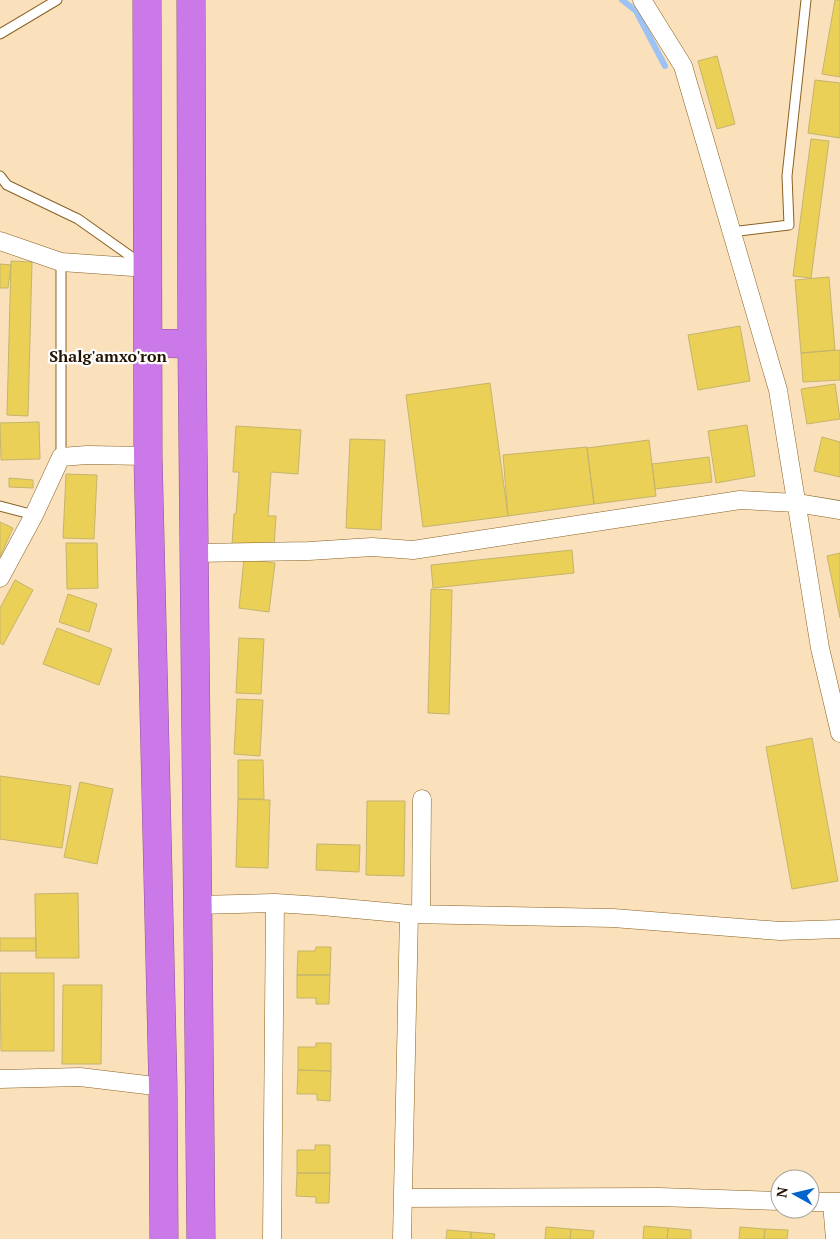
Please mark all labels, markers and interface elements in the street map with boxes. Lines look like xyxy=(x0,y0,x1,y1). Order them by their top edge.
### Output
district label: Shalg'amxo'ron xyxy=(49,345,167,367)
north arrow xyxy=(770,1169,820,1219)
text: N xyxy=(771,1185,792,1199)

